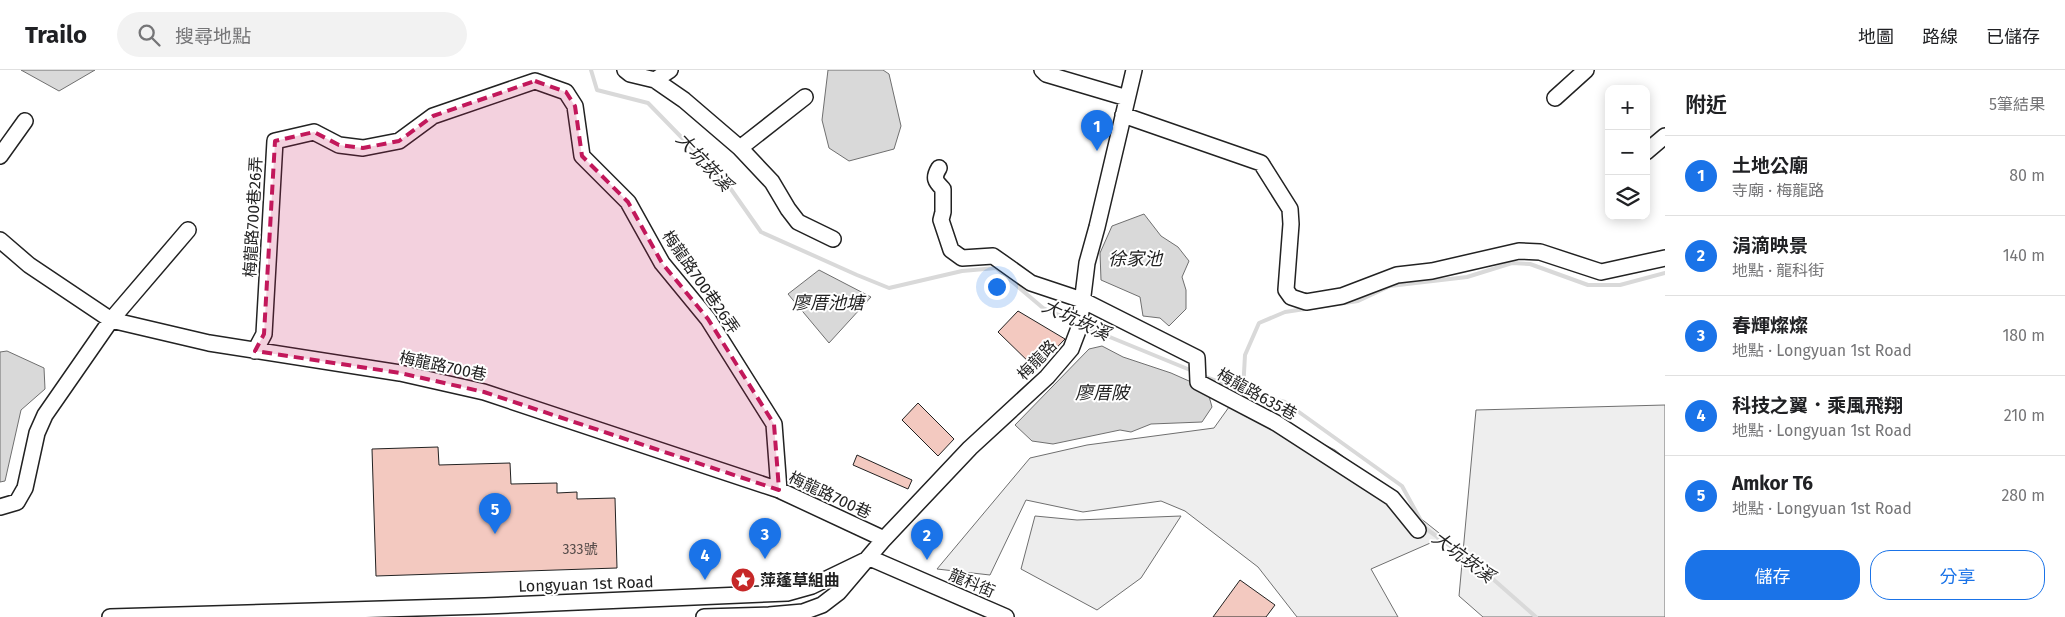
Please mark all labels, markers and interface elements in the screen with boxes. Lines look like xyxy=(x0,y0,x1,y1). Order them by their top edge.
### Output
search box xyxy=(117,12,467,57)
text: Trailo xyxy=(25,21,87,49)
icon: search xyxy=(135,21,163,49)
text: 搜尋地點 xyxy=(175,25,251,48)
text: 地圖 xyxy=(1858,26,1894,48)
text: 路線 xyxy=(1922,26,1958,48)
text: 已儲存 xyxy=(1986,26,2040,48)
map controls xyxy=(1605,85,1650,220)
button: + xyxy=(1605,85,1650,130)
text: 附近 xyxy=(1685,92,1727,118)
text: 5筆結果 xyxy=(1989,95,2045,114)
pin: 1 xyxy=(1081,110,1113,151)
water label: 大坑崁溪 xyxy=(671,128,739,198)
button: − xyxy=(1605,130,1650,175)
text: 土地公廟 xyxy=(1732,154,1808,177)
street label: 梅龍路700巷26弄 xyxy=(240,156,266,278)
text: 1 xyxy=(1697,166,1705,185)
text: 80 m xyxy=(2009,166,2045,185)
button: layers xyxy=(1605,175,1650,220)
text: 寺廟 · 梅龍路 xyxy=(1732,181,1824,200)
street label: 梅龍路700巷26弄 xyxy=(658,227,744,337)
text: 涓滴映景 xyxy=(1732,234,1808,257)
text: 2 xyxy=(1697,246,1705,265)
text: 140 m xyxy=(2003,246,2045,265)
water label: 徐家池 xyxy=(1108,248,1164,270)
text: 地點 · 龍科街 xyxy=(1732,261,1824,280)
your location xyxy=(984,274,1010,300)
water label: 廖厝池塘 xyxy=(792,292,867,314)
water label: 大坑崁溪 xyxy=(1039,295,1116,346)
text: 春輝燦燦 xyxy=(1732,314,1808,337)
text: 3 xyxy=(1697,326,1705,345)
text: 180 m xyxy=(2002,326,2045,345)
street label: 梅龍路 xyxy=(1013,336,1061,384)
text: 地點 · Longyuan 1st Road xyxy=(1732,341,1912,360)
street label: 梅龍路700巷 xyxy=(398,347,488,385)
street label: 梅龍路635巷 xyxy=(1214,364,1300,424)
water label: 廖厝陂 xyxy=(1075,382,1132,404)
text: 科技之翼．乘風飛翔 xyxy=(1732,394,1903,417)
text: 4 xyxy=(1696,406,1706,425)
text: 210 m xyxy=(2004,406,2045,425)
text: 地點 · Longyuan 1st Road xyxy=(1732,421,1912,440)
street label: 梅龍路700巷 xyxy=(786,468,874,522)
text: Amkor T6 xyxy=(1732,472,1813,495)
text: 5 xyxy=(1697,486,1705,505)
text: 280 m xyxy=(2001,486,2045,505)
pin: 5 xyxy=(479,493,511,534)
text: 地點 · Longyuan 1st Road xyxy=(1732,499,1912,518)
pin: 3 xyxy=(749,518,781,559)
pin: 2 xyxy=(911,519,943,560)
water label: 大坑崁溪 xyxy=(1428,527,1501,589)
pin: 4 xyxy=(689,539,721,580)
house number: 333號 xyxy=(563,541,597,558)
button: 儲存 xyxy=(1685,550,1860,600)
button: 分享 xyxy=(1870,550,2045,600)
street label: 龍科街 xyxy=(946,565,998,601)
place icon: 萍蓬草組曲 xyxy=(730,567,756,593)
place label: 萍蓬草組曲 xyxy=(760,571,840,590)
street label: Longyuan 1st Road xyxy=(518,572,654,596)

